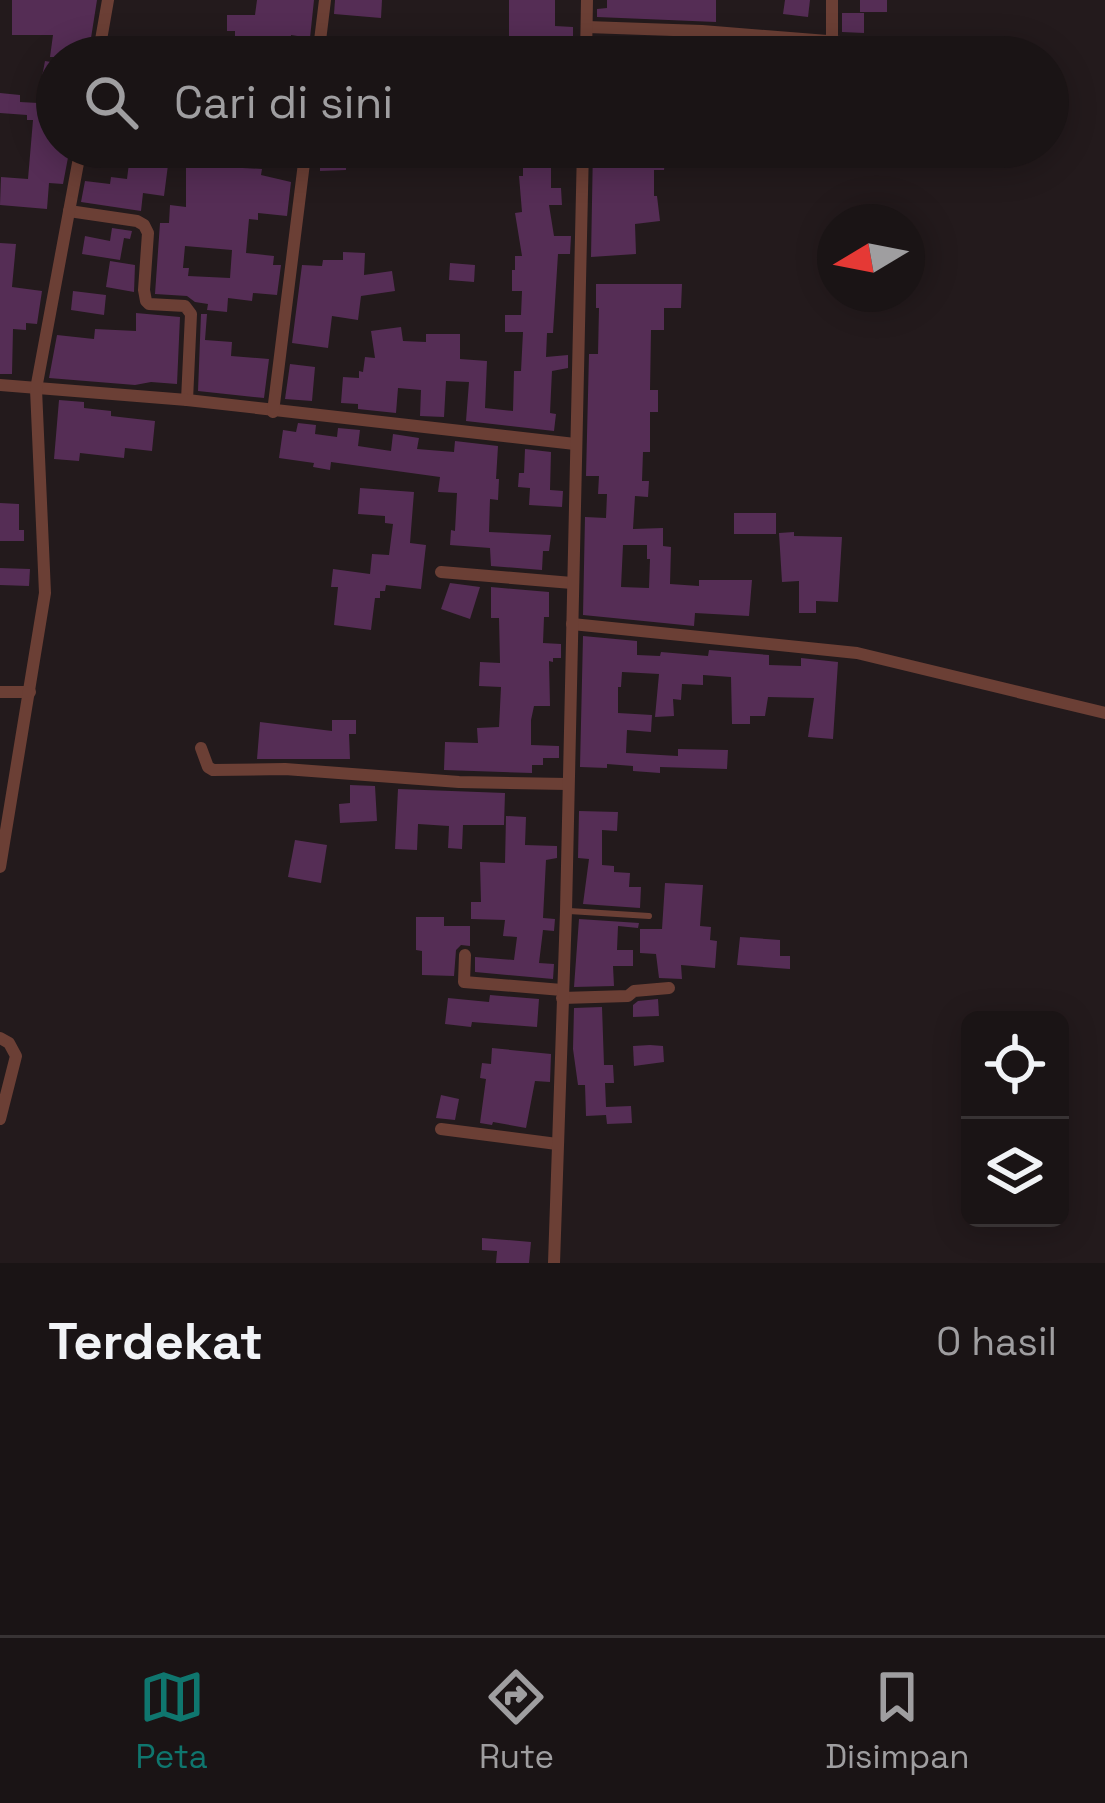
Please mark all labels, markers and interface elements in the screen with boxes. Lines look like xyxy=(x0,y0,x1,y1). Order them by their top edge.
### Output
search box xyxy=(36,36,1069,168)
icon: search xyxy=(78,69,144,135)
text: Cari di sini xyxy=(174,74,393,131)
north arrow xyxy=(817,204,925,312)
map controls xyxy=(961,1011,1069,1227)
button: locate xyxy=(961,1011,1069,1119)
button: layers xyxy=(961,1119,1069,1227)
text: Terdekat xyxy=(48,1309,263,1374)
text: 0 hasil xyxy=(936,1317,1057,1366)
tab: Peta xyxy=(136,1664,208,1778)
tab: Rute xyxy=(479,1664,554,1778)
tab: Disimpan xyxy=(825,1664,969,1778)

